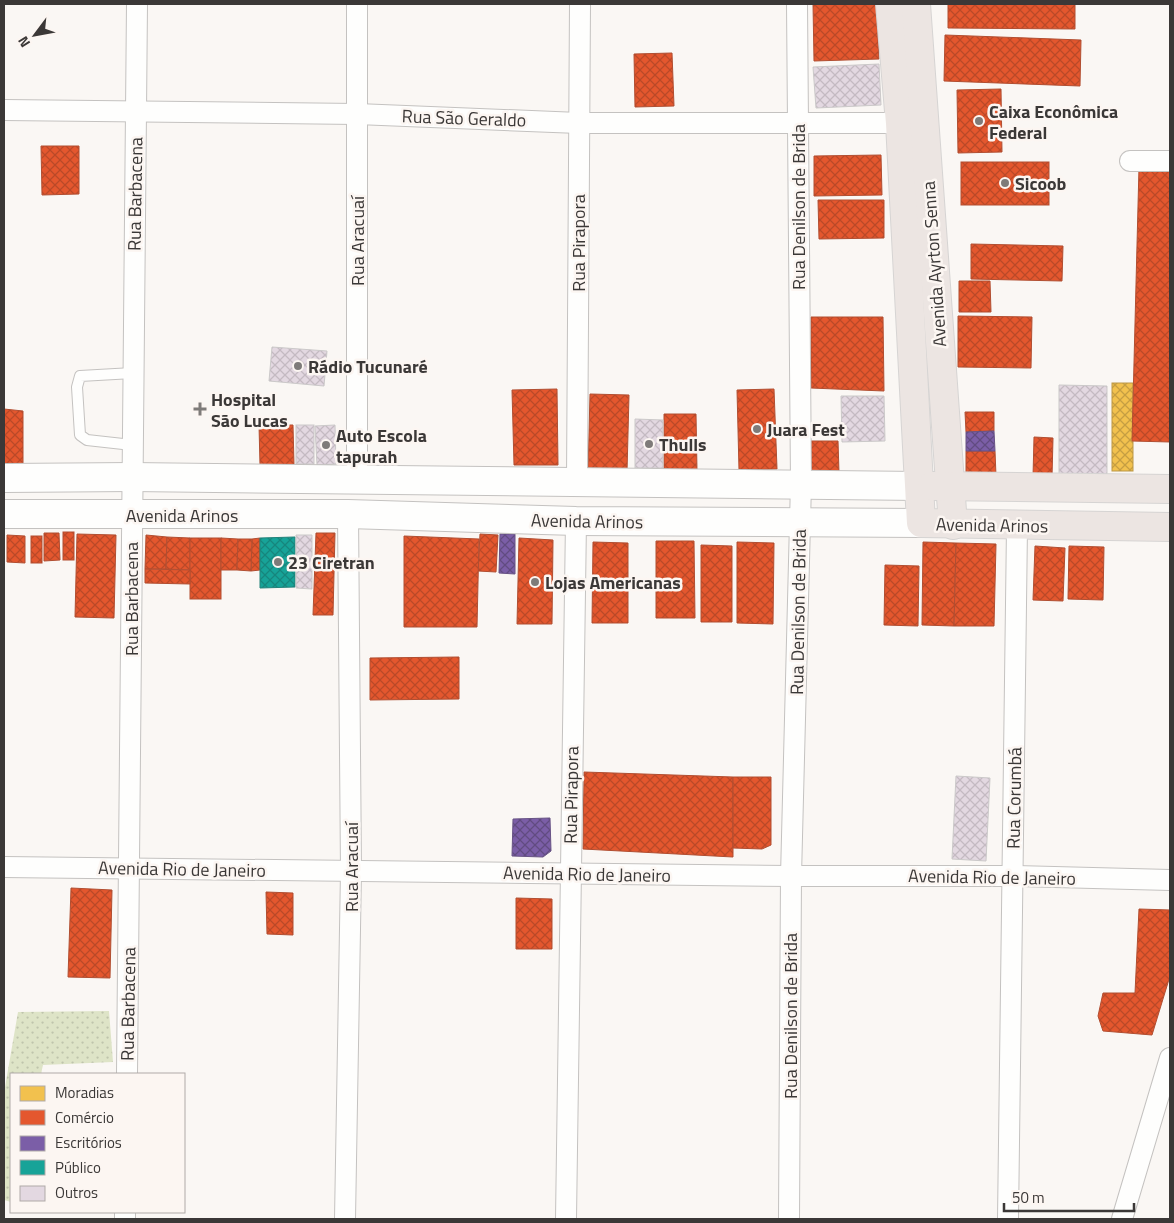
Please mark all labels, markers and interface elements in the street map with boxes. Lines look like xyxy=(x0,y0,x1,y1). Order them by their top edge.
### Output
north arrow xyxy=(10,10,60,60)
text: N xyxy=(12,32,35,52)
place label: Caixa Econômica Federal xyxy=(989,98,1118,146)
street label: Rua São Geraldo xyxy=(401,102,527,134)
marker: Caixa Econômica Federal xyxy=(973,115,985,127)
street label: Rua Denilson de Brida xyxy=(785,124,812,290)
street label: Rua Barbacena xyxy=(121,137,149,251)
place label: Sicoob xyxy=(1015,170,1067,197)
marker: Sicoob xyxy=(999,177,1011,189)
street label: Avenida Ayrton Senna xyxy=(915,180,953,348)
street label: Rua Aracuaí xyxy=(344,194,371,286)
street label: Rua Pirapora xyxy=(565,194,592,292)
place label: Rádio Tucunaré xyxy=(308,353,428,380)
marker: Rádio Tucunaré xyxy=(292,360,304,372)
place label: Hospital São Lucas xyxy=(211,386,288,434)
marker: Hospital São Lucas xyxy=(193,402,207,416)
place label: Juara Fest xyxy=(767,416,845,443)
place label: Auto Escola tapurah xyxy=(336,422,427,470)
marker: Juara Fest xyxy=(751,423,763,435)
place label: Thulls xyxy=(659,431,707,458)
marker: Thulls xyxy=(643,438,655,450)
marker: Auto Escola tapurah xyxy=(320,439,332,451)
street label: Avenida Arinos xyxy=(126,502,238,529)
street label: Avenida Arinos xyxy=(530,507,644,535)
street label: Avenida Arinos xyxy=(935,511,1049,539)
street label: Rua Denilson de Brida xyxy=(783,529,813,695)
street label: Rua Barbacena xyxy=(118,542,145,656)
place label: 23 Ciretran xyxy=(288,549,375,576)
marker: 23 Ciretran xyxy=(272,556,284,568)
place label: Lojas Americanas xyxy=(545,569,681,596)
marker: Lojas Americanas xyxy=(529,576,541,588)
street label: Rua Pirapora xyxy=(557,746,585,844)
street label: Rua Corumbá xyxy=(1000,747,1028,849)
street label: Rua Aracuaí xyxy=(338,820,365,912)
street label: Avenida Rio de Janeiro xyxy=(98,854,266,884)
street label: Avenida Rio de Janeiro xyxy=(503,859,671,889)
street label: Avenida Rio de Janeiro xyxy=(908,862,1076,892)
street label: Rua Denilson de Brida xyxy=(777,933,804,1099)
street label: Rua Barbacena xyxy=(114,947,142,1061)
legend xyxy=(10,1073,185,1213)
text: Moradias xyxy=(55,1081,114,1104)
text: Comércio xyxy=(55,1106,114,1129)
text: Escritórios xyxy=(55,1131,122,1154)
text: Público xyxy=(55,1156,101,1179)
scale bar xyxy=(1004,1180,1134,1212)
text: Outros xyxy=(55,1181,98,1204)
text: 50 m xyxy=(1012,1186,1045,1209)

